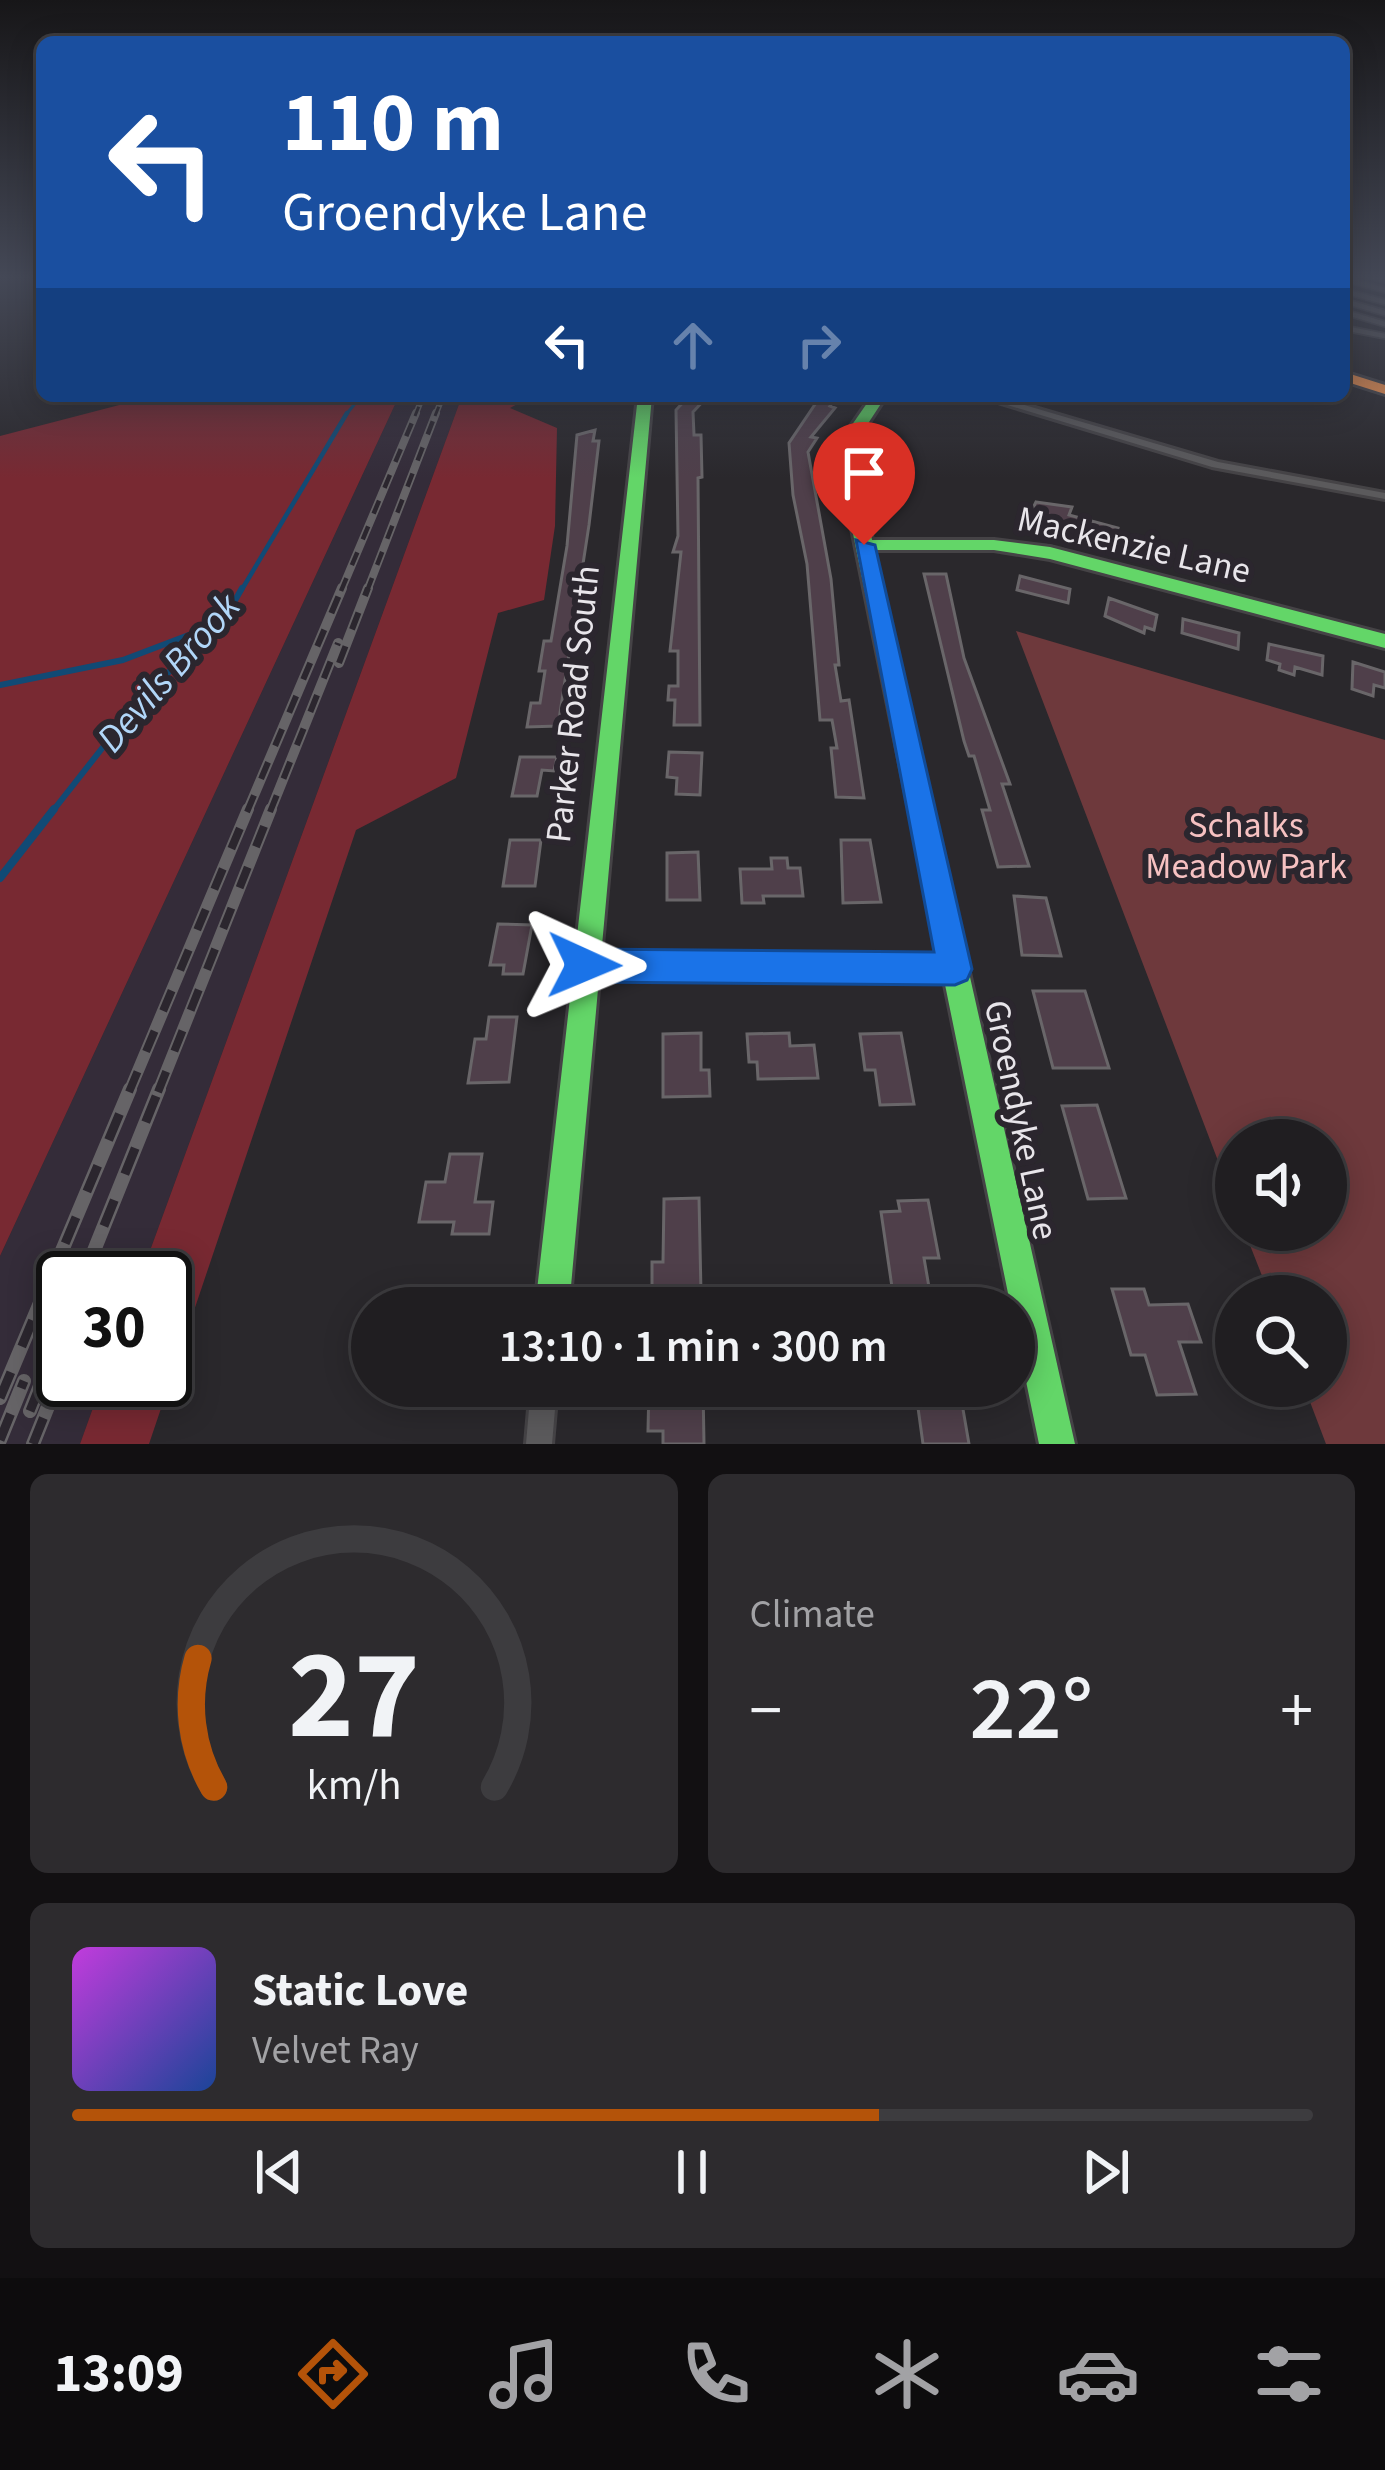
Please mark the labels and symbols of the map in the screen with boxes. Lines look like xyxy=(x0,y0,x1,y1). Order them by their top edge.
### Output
pin xyxy=(813,422,915,545)
street label: Mackenzie Lane xyxy=(1012,493,1256,597)
street label: Parker Road South xyxy=(533,563,613,845)
water label: Devils Brook xyxy=(84,580,255,765)
park label: Schalks Meadow Park xyxy=(1145,800,1347,892)
position arrow xyxy=(521,902,647,1028)
street label: Groendyke Lane xyxy=(971,996,1071,1244)
speed limit sign: 30 xyxy=(36,1251,192,1407)

